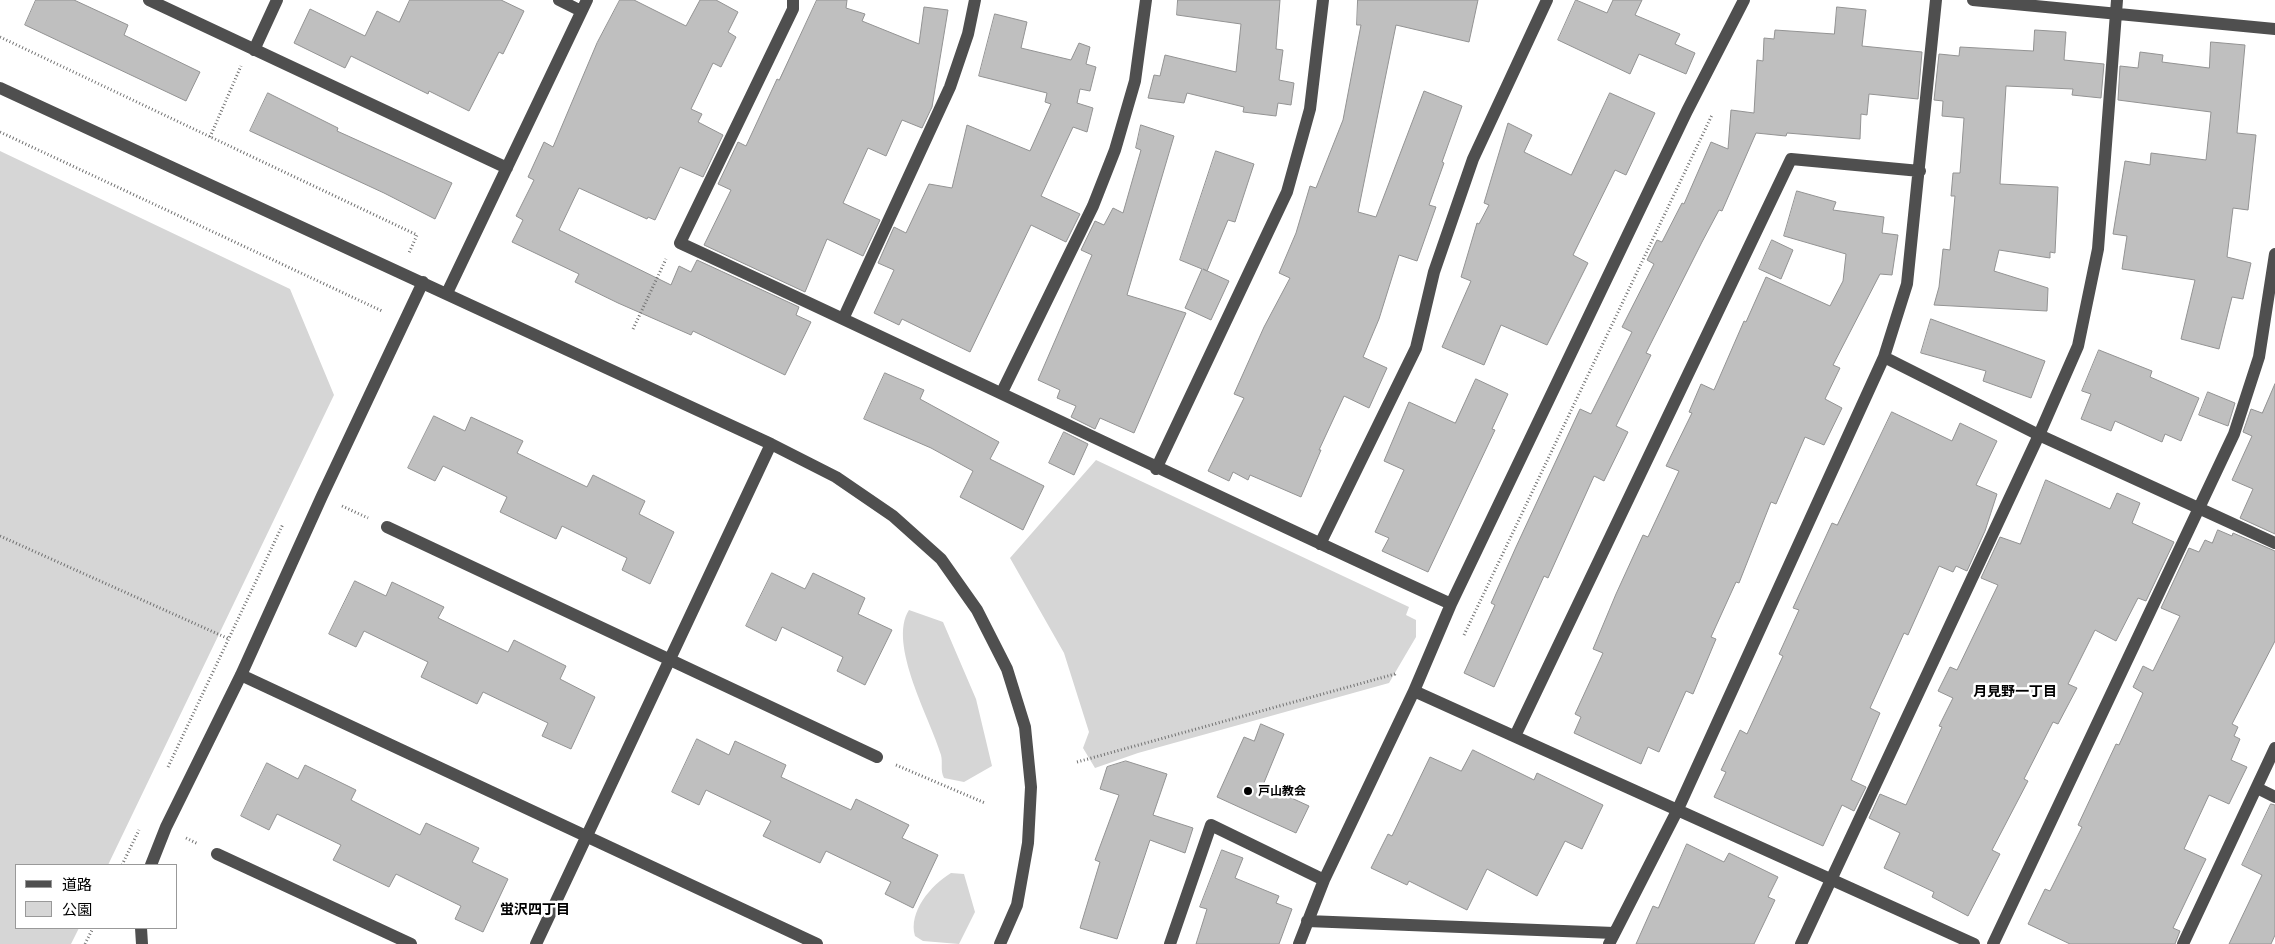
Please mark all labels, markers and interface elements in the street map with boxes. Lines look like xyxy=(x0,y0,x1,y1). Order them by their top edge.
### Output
district label: 月見野一丁目 xyxy=(1973,684,2057,700)
place label: 戸山教会 xyxy=(1258,784,1306,798)
marker: 戸山教会 xyxy=(1242,785,1254,797)
legend xyxy=(15,864,178,929)
text: 道路 xyxy=(62,876,92,893)
text: 公園 xyxy=(62,901,92,918)
district label: 蛍沢四丁目 xyxy=(500,902,570,918)

